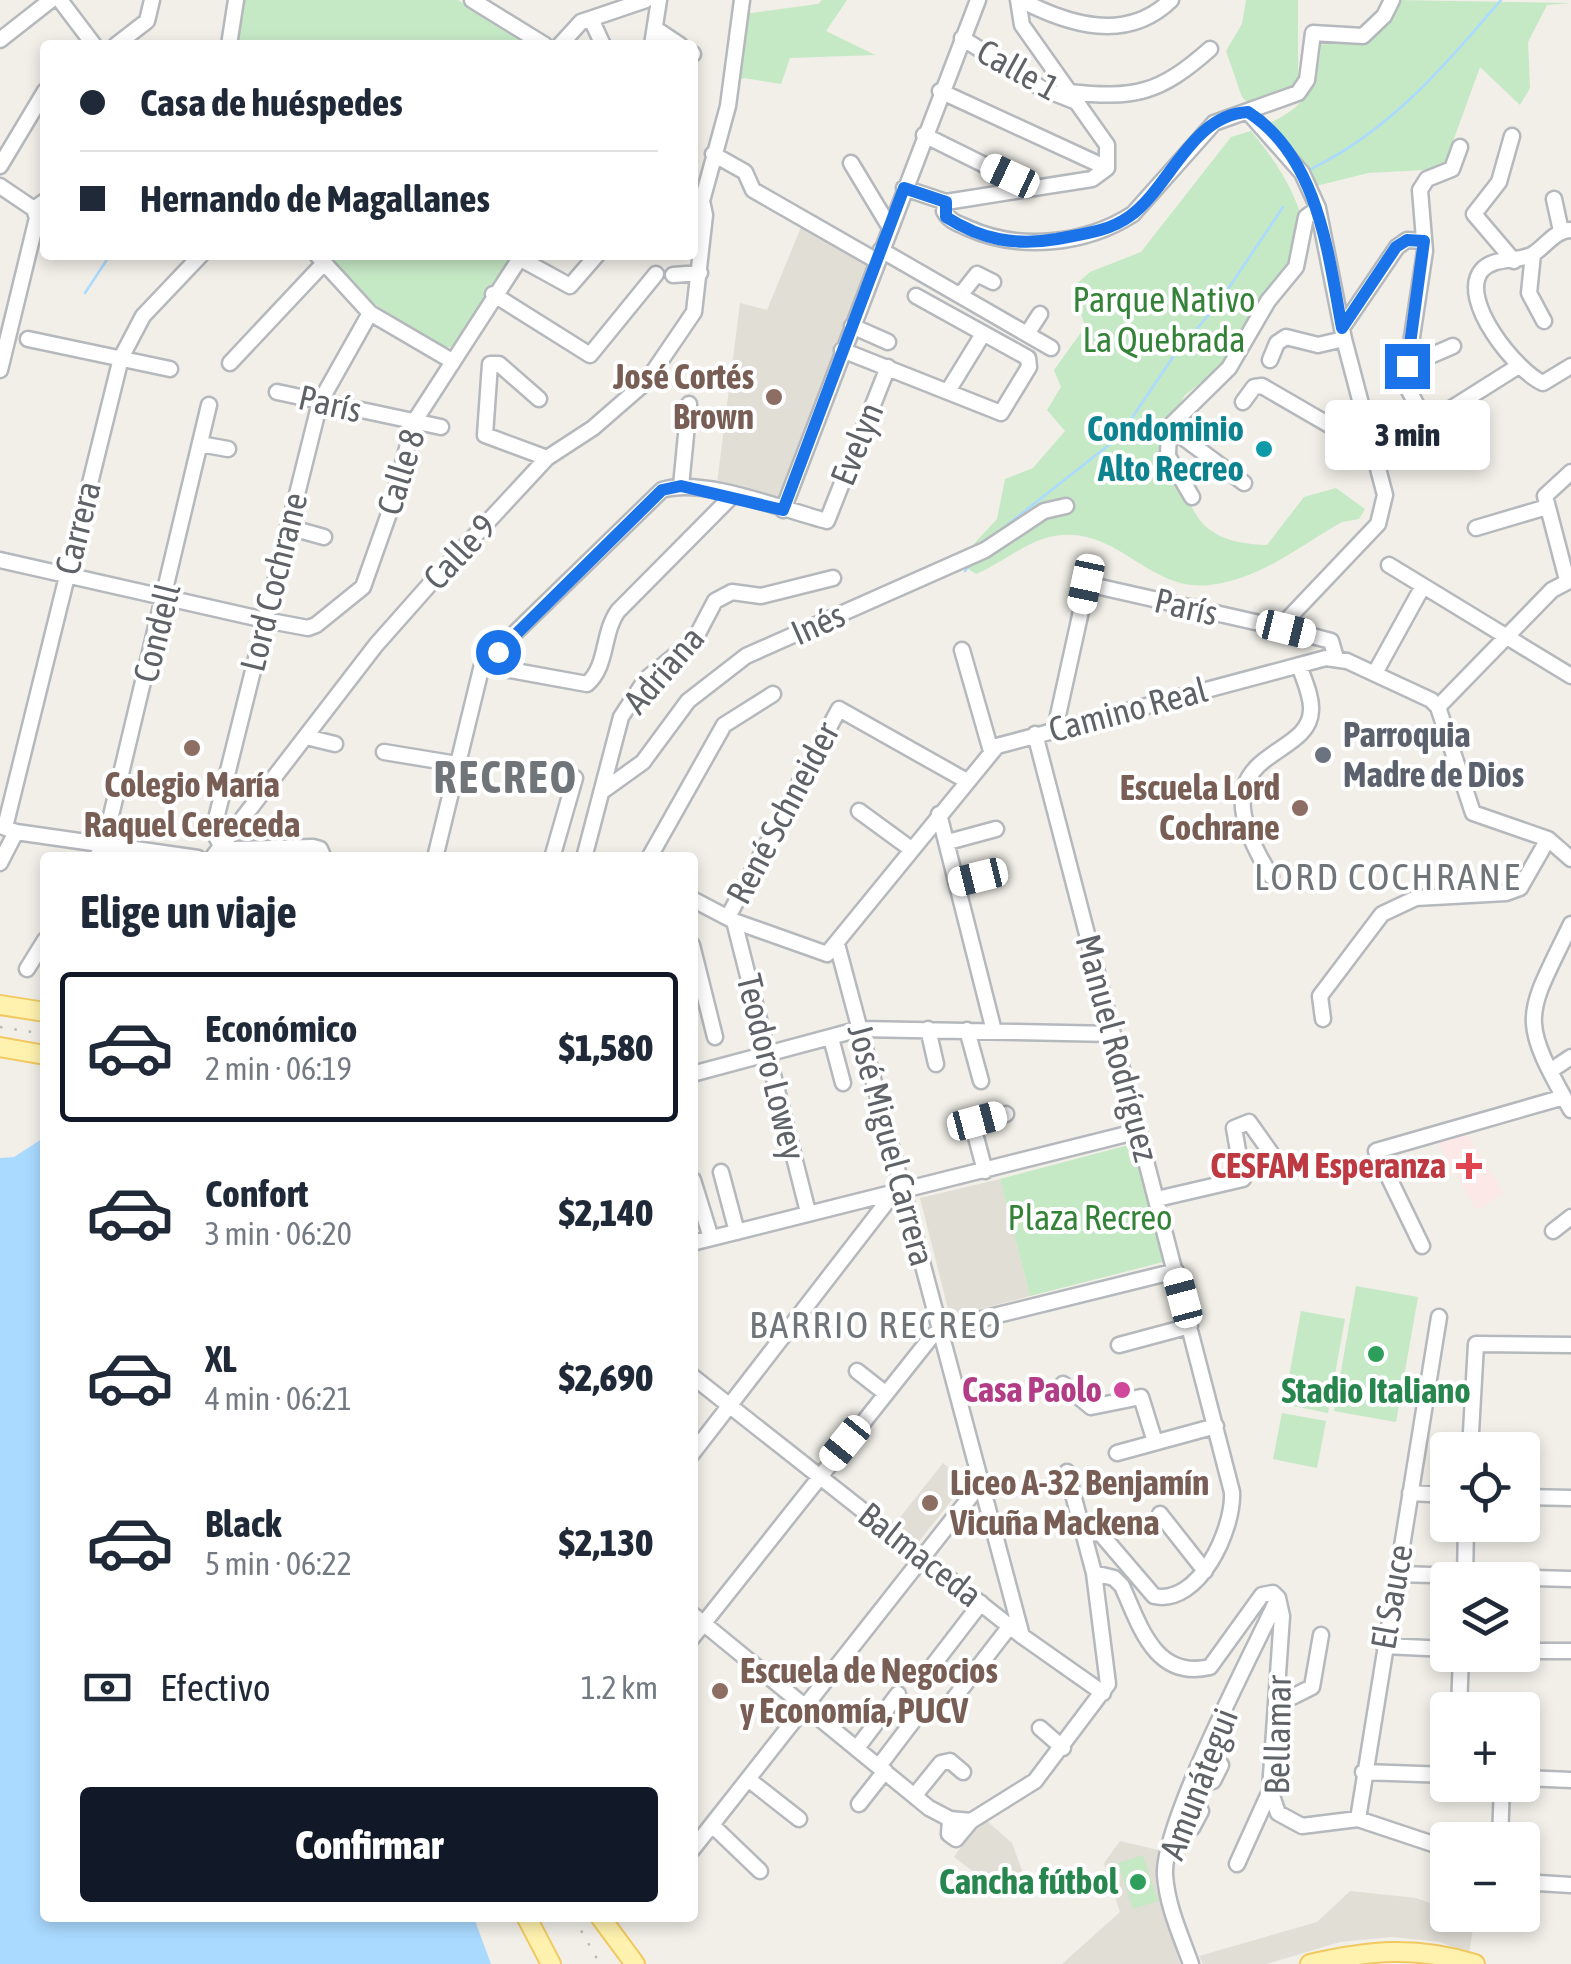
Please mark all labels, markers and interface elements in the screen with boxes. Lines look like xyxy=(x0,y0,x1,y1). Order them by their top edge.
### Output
street label: Calle 1 xyxy=(971,30,1066,108)
text: Casa de huéspedes xyxy=(140,81,403,124)
car xyxy=(976,150,1044,202)
text: Hernando de Magallanes xyxy=(140,177,490,220)
park label: Parque Nativo La Quebrada xyxy=(1073,279,1255,359)
route end xyxy=(1385,344,1430,389)
place label: José Cortés Brown xyxy=(612,356,754,436)
street label: París xyxy=(295,376,366,430)
marker: José Cortés Brown xyxy=(763,386,785,408)
street label: Evelyn xyxy=(822,397,891,491)
callout: 3 min xyxy=(1324,401,1490,471)
place label: Condominio Alto Recreo xyxy=(1087,408,1244,488)
text: 3 min xyxy=(1375,416,1440,453)
street label: Calle 8 xyxy=(368,424,432,519)
marker: Condominio Alto Recreo xyxy=(1253,438,1275,460)
street label: Carrera xyxy=(46,477,108,578)
street label: Lord Cochrane xyxy=(232,488,315,675)
street label: Calle 9 xyxy=(415,506,504,597)
car xyxy=(1065,552,1107,616)
street label: Condell xyxy=(125,579,188,686)
street label: París xyxy=(1151,579,1222,633)
street label: Inés xyxy=(785,594,850,652)
car xyxy=(1253,607,1319,651)
street label: Adriana xyxy=(615,618,712,721)
route start xyxy=(476,630,521,675)
street label: Camino Real xyxy=(1044,669,1211,749)
place label: Parroquia Madre de Dios xyxy=(1343,714,1524,794)
street label: René Schneider xyxy=(718,715,847,910)
marker: Colegio María Raquel Cereceda xyxy=(181,737,203,759)
marker: Parroquia Madre de Dios xyxy=(1312,744,1334,766)
district label: RECREO xyxy=(434,751,578,803)
place label: Colegio María Raquel Cereceda xyxy=(84,764,300,844)
place label: Escuela Lord Cochrane xyxy=(1120,767,1280,847)
marker: Escuela Lord Cochrane xyxy=(1289,797,1311,819)
car xyxy=(945,855,1011,899)
district label: LORD COCHRANE xyxy=(1254,855,1522,898)
text: Elige un viaje xyxy=(80,886,297,938)
street label: Manuel Rodríguez xyxy=(1069,930,1168,1166)
street label: Teodoro Lowey xyxy=(730,970,814,1164)
icon: car xyxy=(85,1002,175,1092)
text: Económico xyxy=(205,1007,357,1050)
street label: José Miguel Carrera xyxy=(840,1020,943,1270)
text: $1,580 xyxy=(559,1026,653,1069)
text: 2 min · 06:19 xyxy=(205,1050,352,1087)
car xyxy=(944,1099,1010,1143)
place label: CESFAM Esperanza xyxy=(1210,1145,1446,1185)
marker: CESFAM Esperanza xyxy=(1456,1153,1482,1179)
icon: car xyxy=(85,1167,175,1257)
text: Confort xyxy=(205,1172,309,1215)
text: $2,140 xyxy=(559,1191,653,1234)
park label: Plaza Recreo xyxy=(1007,1197,1173,1237)
text: 3 min · 06:20 xyxy=(205,1215,352,1252)
car xyxy=(1161,1265,1205,1331)
district label: BARRIO RECREO xyxy=(749,1303,1003,1346)
icon: car xyxy=(85,1332,175,1422)
text: XL xyxy=(205,1337,237,1380)
marker: Stadio Italiano xyxy=(1365,1343,1387,1365)
text: $2,690 xyxy=(559,1356,653,1399)
place label: Casa Paolo xyxy=(962,1369,1102,1409)
place label: Stadio Italiano xyxy=(1281,1370,1471,1410)
marker: Casa Paolo xyxy=(1111,1379,1133,1401)
text: 4 min · 06:21 xyxy=(205,1380,352,1417)
car xyxy=(814,1410,876,1476)
map controls xyxy=(1430,1432,1540,1932)
button: locate xyxy=(1430,1432,1540,1542)
place label: Liceo A-32 Benjamín Vicuña Mackena xyxy=(949,1462,1209,1542)
marker: Liceo A-32 Benjamín Vicuña Mackena xyxy=(919,1492,941,1514)
street label: Balmaceda xyxy=(851,1494,990,1615)
icon: car xyxy=(85,1497,175,1587)
text: Black xyxy=(205,1502,282,1545)
text: $2,130 xyxy=(559,1521,653,1564)
street label: El Sauce xyxy=(1362,1541,1420,1652)
text: 5 min · 06:22 xyxy=(205,1545,352,1582)
button: layers xyxy=(1430,1562,1540,1672)
place label: Escuela de Negocios y Economía, PUCV xyxy=(740,1650,998,1730)
icon: cash xyxy=(80,1660,135,1715)
text: Efectivo xyxy=(160,1666,271,1709)
text: 1.2 km xyxy=(581,1669,658,1706)
street label: Bellamar xyxy=(1256,1674,1298,1795)
marker: Escuela de Negocios y Economía, PUCV xyxy=(709,1680,731,1702)
button: + xyxy=(1430,1692,1540,1802)
street label: Amunátegui xyxy=(1151,1703,1245,1865)
button: Confirmar xyxy=(80,1787,658,1902)
button: − xyxy=(1430,1822,1540,1932)
place label: Cancha fútbol xyxy=(939,1861,1119,1901)
marker: Cancha fútbol xyxy=(1127,1871,1149,1893)

